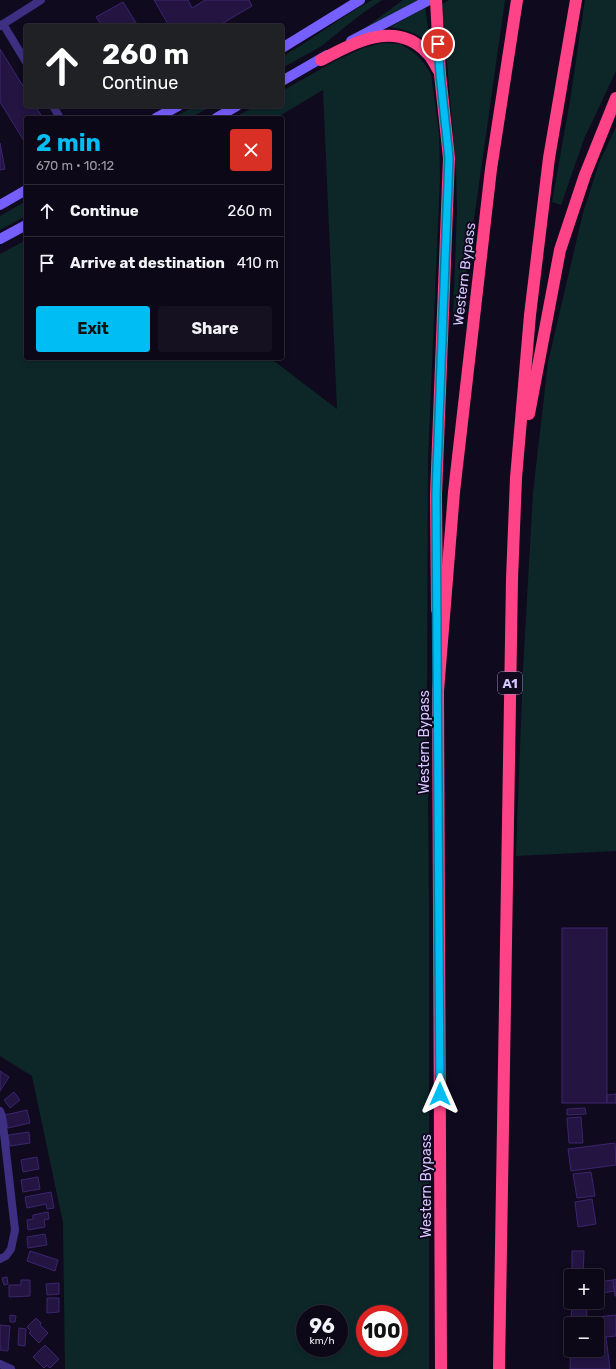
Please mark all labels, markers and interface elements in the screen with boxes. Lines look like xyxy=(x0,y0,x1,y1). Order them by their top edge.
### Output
pin xyxy=(421,27,455,61)
icon: arrive xyxy=(427,33,449,55)
text: 260 m xyxy=(102,38,189,71)
icon: ahead xyxy=(36,40,88,92)
text: Continue xyxy=(102,72,178,94)
text: 2 min xyxy=(36,129,101,157)
button: close xyxy=(230,129,272,171)
text: 670 m · 10:12 xyxy=(36,158,114,173)
icon: ahead xyxy=(36,200,58,222)
text: Continue xyxy=(70,202,139,220)
text: 260 m xyxy=(228,202,272,220)
street label: Western Bypass xyxy=(450,221,479,327)
icon: arrive xyxy=(36,252,58,274)
text: Arrive at destination xyxy=(70,254,225,272)
text: 410 m xyxy=(237,254,279,272)
button: Exit xyxy=(36,306,150,352)
button: Share xyxy=(158,306,272,352)
road number: A1 xyxy=(498,672,522,694)
street label: Western Bypass xyxy=(416,690,433,794)
position arrow xyxy=(419,1073,461,1115)
street label: Western Bypass xyxy=(418,1134,435,1238)
map controls xyxy=(564,1269,604,1357)
button: + xyxy=(564,1269,604,1309)
speed limit sign: 100 xyxy=(356,1305,408,1357)
text: 96 xyxy=(309,1314,335,1338)
button: − xyxy=(564,1317,604,1357)
text: km/h xyxy=(310,1335,334,1347)

